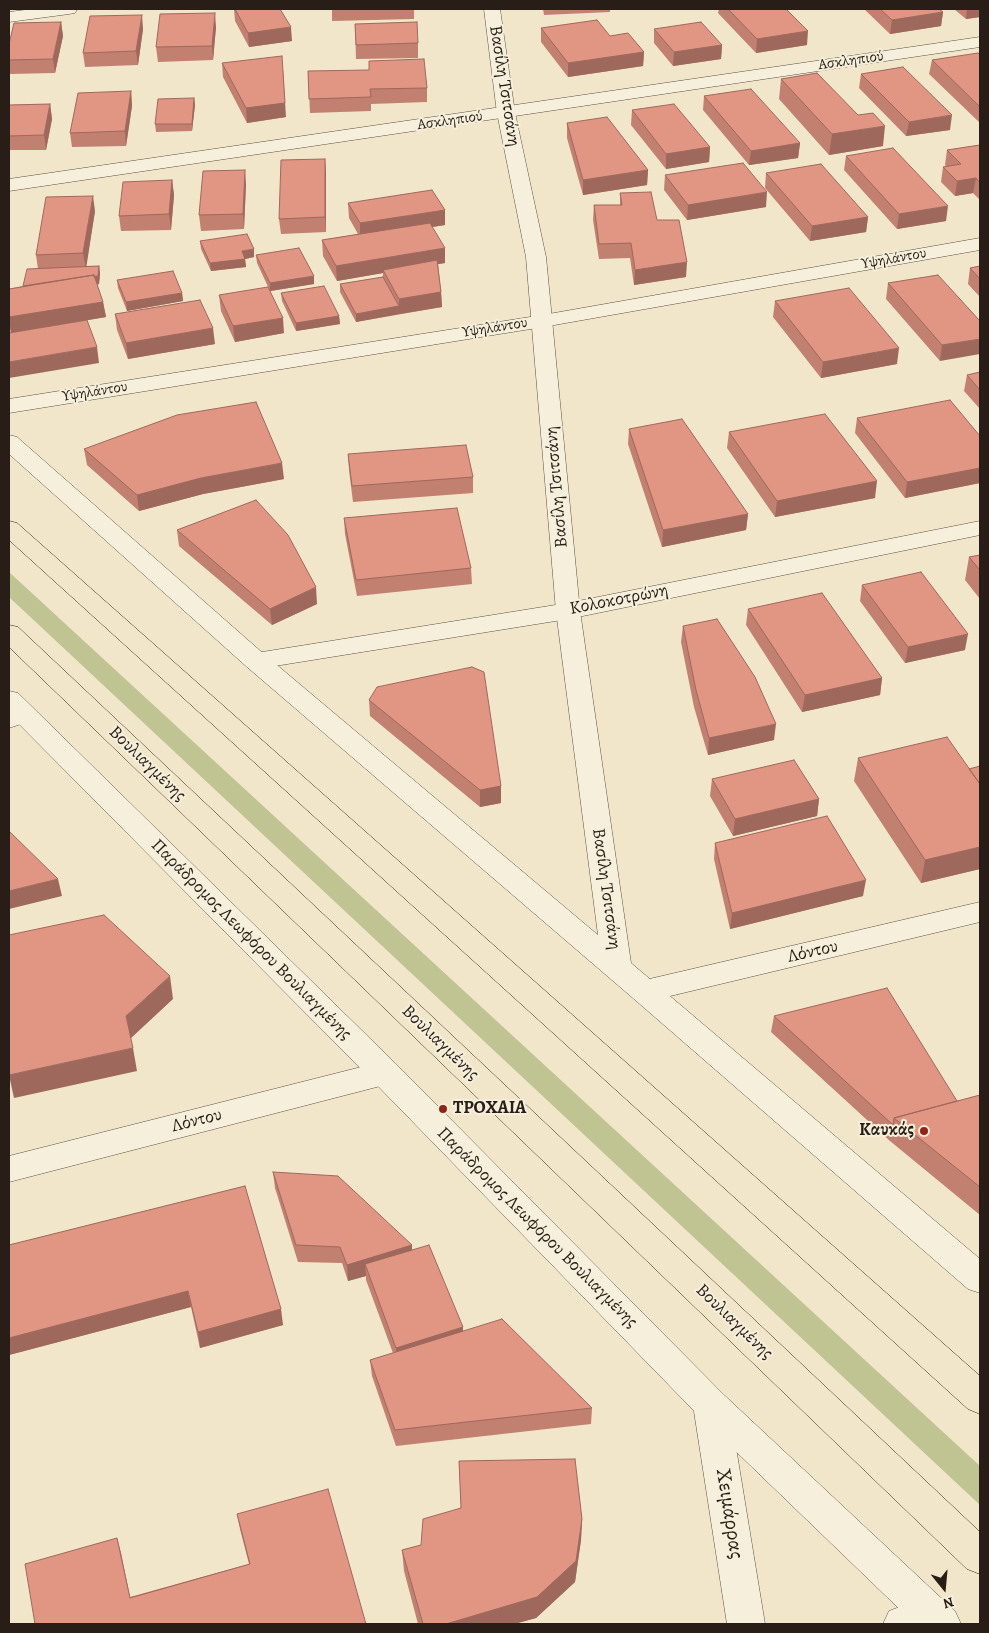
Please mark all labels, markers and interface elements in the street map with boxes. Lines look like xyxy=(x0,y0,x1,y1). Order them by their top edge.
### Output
street label: Βασίλη Τσιτσάνη xyxy=(484,24,524,148)
street label: Ασκληπιού xyxy=(817,48,885,74)
street label: Ασκληπιού xyxy=(416,108,484,134)
street label: Υψηλάντου xyxy=(860,244,928,274)
street label: Υψηλάντου xyxy=(461,314,529,342)
street label: Υψηλάντου xyxy=(61,378,129,406)
street label: Βασίλη Τσιτσάνη xyxy=(541,425,573,549)
street label: Κολοκοτρώνη xyxy=(568,580,670,620)
street label: Βουλιαγμένης xyxy=(104,722,190,806)
street label: Βασίλη Τσιτσάνη xyxy=(587,827,625,951)
street label: Παράδρομος Λεωφόρου Βουλιαγμένης xyxy=(146,835,356,1045)
street label: Λόντου xyxy=(786,936,840,968)
street label: Βουλιαγμένης xyxy=(397,1001,483,1085)
place label: ΤΡΟΧΑΙΑ xyxy=(453,1098,526,1120)
marker: ΤΡΟΧΑΙΑ xyxy=(437,1103,449,1115)
street label: Λόντου xyxy=(170,1104,224,1138)
place label: Καυκάς xyxy=(859,1120,914,1142)
street label: Παράδρομος Λεωφόρου Βουλιαγμένης xyxy=(432,1123,642,1333)
marker: Καυκάς xyxy=(918,1125,930,1137)
street label: Βουλιαγμένης xyxy=(691,1280,777,1364)
street label: Χειμάρρας xyxy=(709,1467,749,1561)
north arrow xyxy=(919,1563,969,1613)
text: N xyxy=(941,1592,956,1613)

